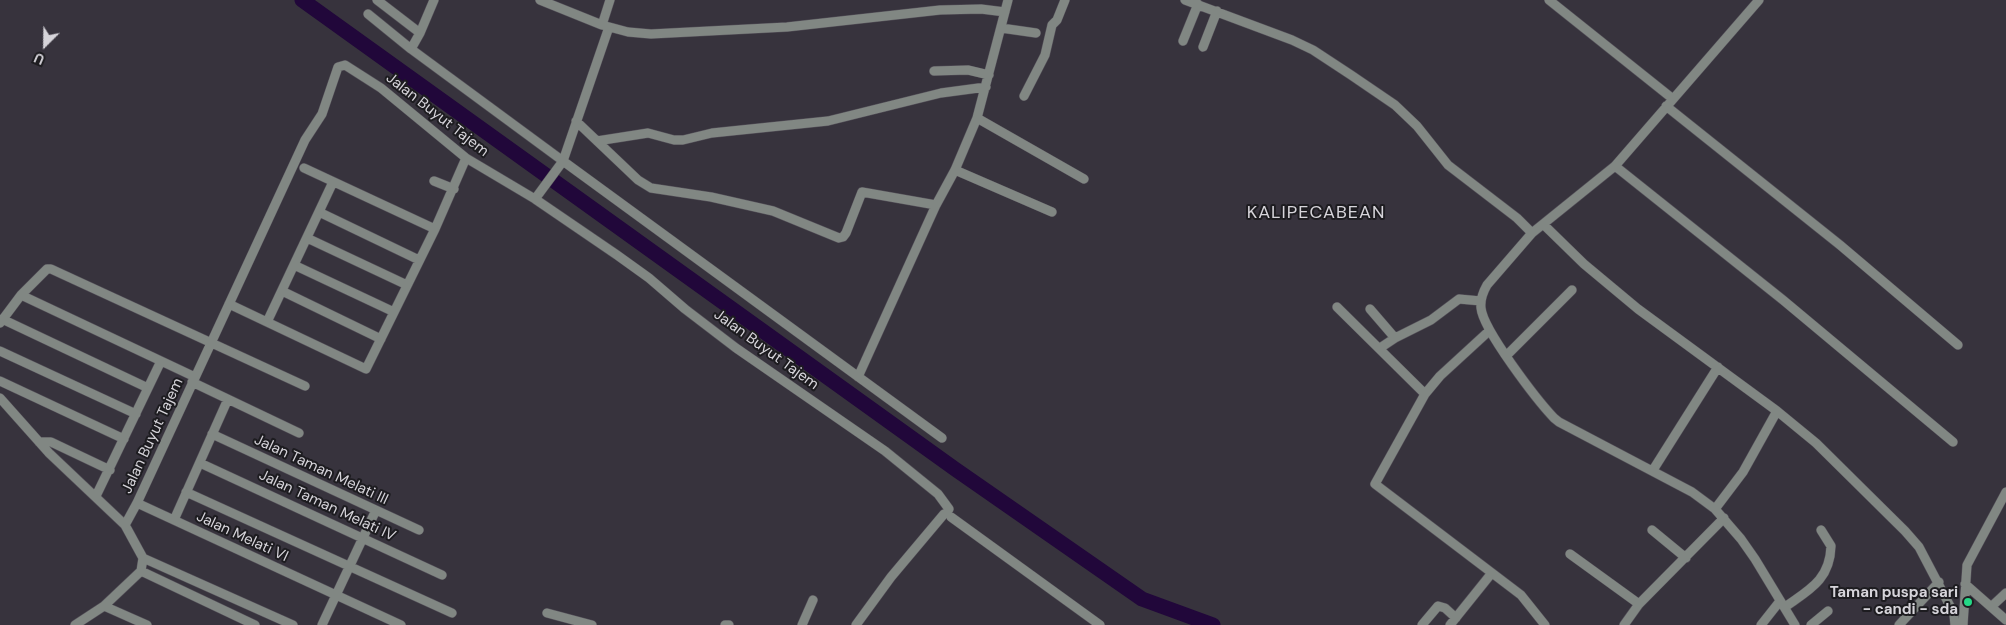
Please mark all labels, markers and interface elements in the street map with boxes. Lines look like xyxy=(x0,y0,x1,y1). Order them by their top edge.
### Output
north arrow xyxy=(20,20,70,70)
text: U xyxy=(31,49,47,69)
street label: Jalan Buyut Tajem xyxy=(382,69,492,161)
district label: KALIPECABEAN xyxy=(1245,202,1387,224)
street label: Jalan Buyut Tajem xyxy=(710,306,822,394)
street label: Jalan Buyut Tajem xyxy=(118,375,188,497)
street label: Jalan Taman Melati III xyxy=(251,431,391,509)
street label: Jalan Taman Melati IV xyxy=(256,466,398,546)
street label: Jalan Melati VI xyxy=(193,508,291,566)
place label: Taman puspa sari - candi - sda xyxy=(1830,584,1958,619)
marker: Taman puspa sari - candi - sda xyxy=(1962,596,1974,608)

